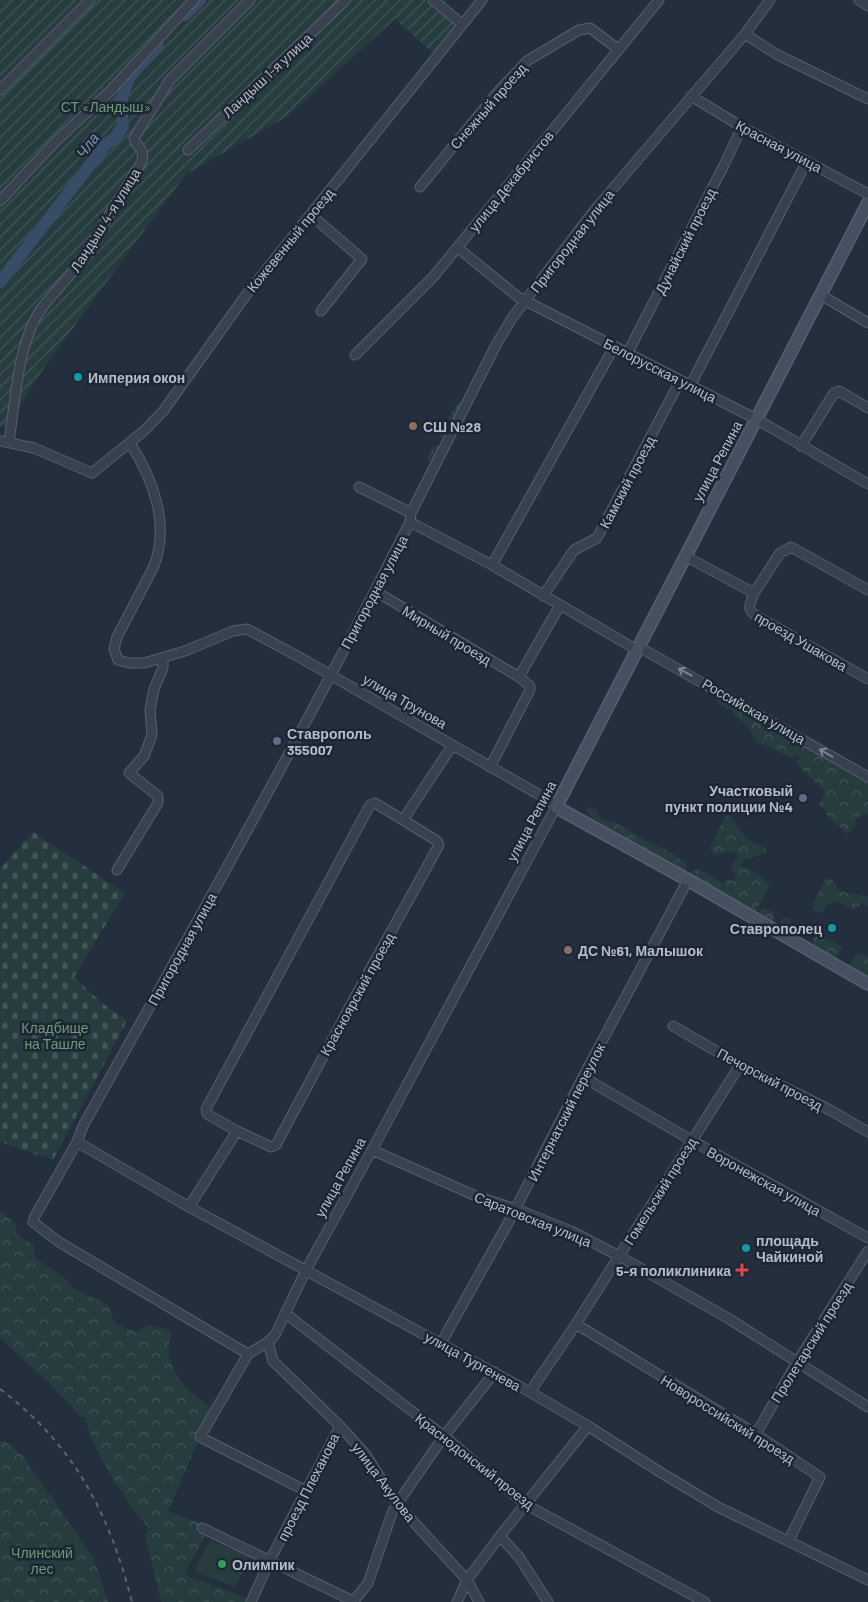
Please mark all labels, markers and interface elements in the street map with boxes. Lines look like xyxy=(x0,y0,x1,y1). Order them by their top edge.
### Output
street label: Ландыш 1-я улица xyxy=(219,29,315,121)
street label: Снежный проезд xyxy=(446,60,530,152)
park label: СТ «Ландыш» xyxy=(61,98,151,115)
street label: Красная улица xyxy=(733,116,825,176)
street label: улица Декабристов xyxy=(465,127,557,235)
water label: Чла xyxy=(72,129,102,161)
street label: Ландыш 4-я улица xyxy=(66,165,144,275)
street label: Кожевенный проезд xyxy=(243,185,337,295)
street label: Дунайский проезд xyxy=(651,185,719,297)
street label: Пригородная улица xyxy=(526,186,618,296)
street label: Белорусская улица xyxy=(601,334,719,406)
place label: Империя окон xyxy=(88,369,185,386)
marker: Империя окон xyxy=(72,371,84,383)
place label: СШ №28 xyxy=(423,418,481,435)
street label: улица Репина xyxy=(689,418,745,504)
marker: СШ №28 xyxy=(407,420,419,432)
street label: Камский проезд xyxy=(596,433,658,531)
street label: Пригородная улица xyxy=(337,532,411,652)
street label: Мирный проезд xyxy=(400,602,494,668)
street label: проезд Ушакова xyxy=(752,608,851,674)
one-way arrow xyxy=(678,667,693,676)
street label: улица Трунова xyxy=(360,670,450,732)
street label: Российская улица xyxy=(699,675,809,748)
place label: Ставрополь 355007 xyxy=(287,725,372,758)
marker: Ставрополь 355007 xyxy=(271,735,283,747)
one-way arrow xyxy=(819,747,833,757)
street label: улица Репина xyxy=(503,778,559,864)
place label: Участковый пункт полиции №4 xyxy=(665,782,793,815)
marker: Участковый пункт полиции №4 xyxy=(797,792,809,804)
street label: Пригородная улица xyxy=(144,890,220,1008)
place label: Ставрополец xyxy=(730,920,822,937)
marker: Ставрополец xyxy=(826,922,838,934)
street label: Красноярский проезд xyxy=(316,929,398,1059)
place label: ДС №61, Малышок xyxy=(578,942,704,959)
marker: ДС №61, Малышок xyxy=(562,944,574,956)
park label: Кладбище на Ташле xyxy=(21,1019,89,1052)
street label: Интернатский переулок xyxy=(524,1039,609,1184)
street label: Печорский проезд xyxy=(714,1044,826,1114)
street label: улица Репина xyxy=(311,1134,369,1220)
street label: Гомельский проезд xyxy=(620,1134,700,1248)
street label: Воронежская улица xyxy=(704,1143,824,1219)
street label: Саратовская улица xyxy=(472,1188,594,1250)
place label: площадь Чайкиной xyxy=(756,1232,823,1265)
marker: площадь Чайкиной xyxy=(740,1242,752,1254)
place label: 5-я поликлиника xyxy=(616,1262,731,1279)
marker: 5-я поликлиника xyxy=(735,1263,749,1277)
street label: Пролетарский проезд xyxy=(767,1279,855,1405)
street label: улица Тургенева xyxy=(422,1328,524,1394)
street label: Новороссийский проезд xyxy=(658,1371,798,1467)
street label: Краснодонский проезд xyxy=(412,1409,538,1513)
street label: проезд Плеханова xyxy=(273,1430,343,1544)
street label: улица Акулова xyxy=(349,1439,419,1525)
park label: Члинский лес xyxy=(11,1544,73,1577)
place label: Олимпик xyxy=(232,1556,296,1573)
marker: Олимпик xyxy=(216,1558,228,1570)

